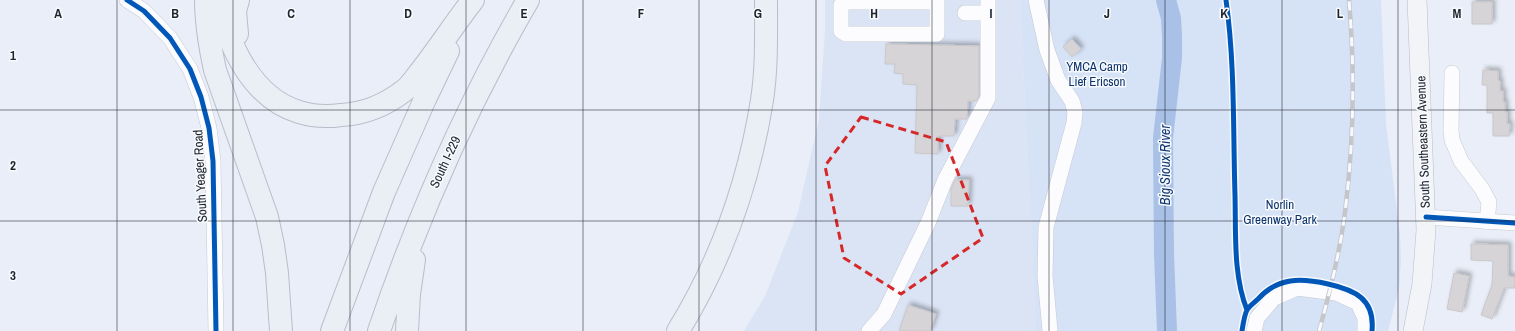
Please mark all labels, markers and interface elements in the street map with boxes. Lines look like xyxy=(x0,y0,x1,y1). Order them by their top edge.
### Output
text: A xyxy=(54,5,62,22)
text: B xyxy=(171,5,179,22)
text: C xyxy=(287,5,295,22)
text: D xyxy=(404,5,412,22)
text: E xyxy=(520,5,528,22)
text: F xyxy=(638,5,645,22)
text: G xyxy=(754,5,762,22)
text: H xyxy=(870,5,878,22)
text: I xyxy=(990,5,993,22)
text: J xyxy=(1104,5,1110,22)
text: K xyxy=(1220,5,1228,22)
text: L xyxy=(1337,5,1344,22)
text: M xyxy=(1453,5,1462,22)
text: 1 xyxy=(10,47,16,64)
park label: YMCA Camp Lief Ericson xyxy=(1066,58,1128,90)
street label: South Southeastern Avenue xyxy=(1412,75,1434,209)
water label: Big Sioux River xyxy=(1156,124,1174,205)
street label: South Yeager Road xyxy=(189,129,211,223)
street label: South I-229 xyxy=(426,133,464,191)
text: 2 xyxy=(10,157,16,174)
park label: Norlin Greenway Park xyxy=(1243,196,1317,228)
text: 3 xyxy=(10,267,16,284)

